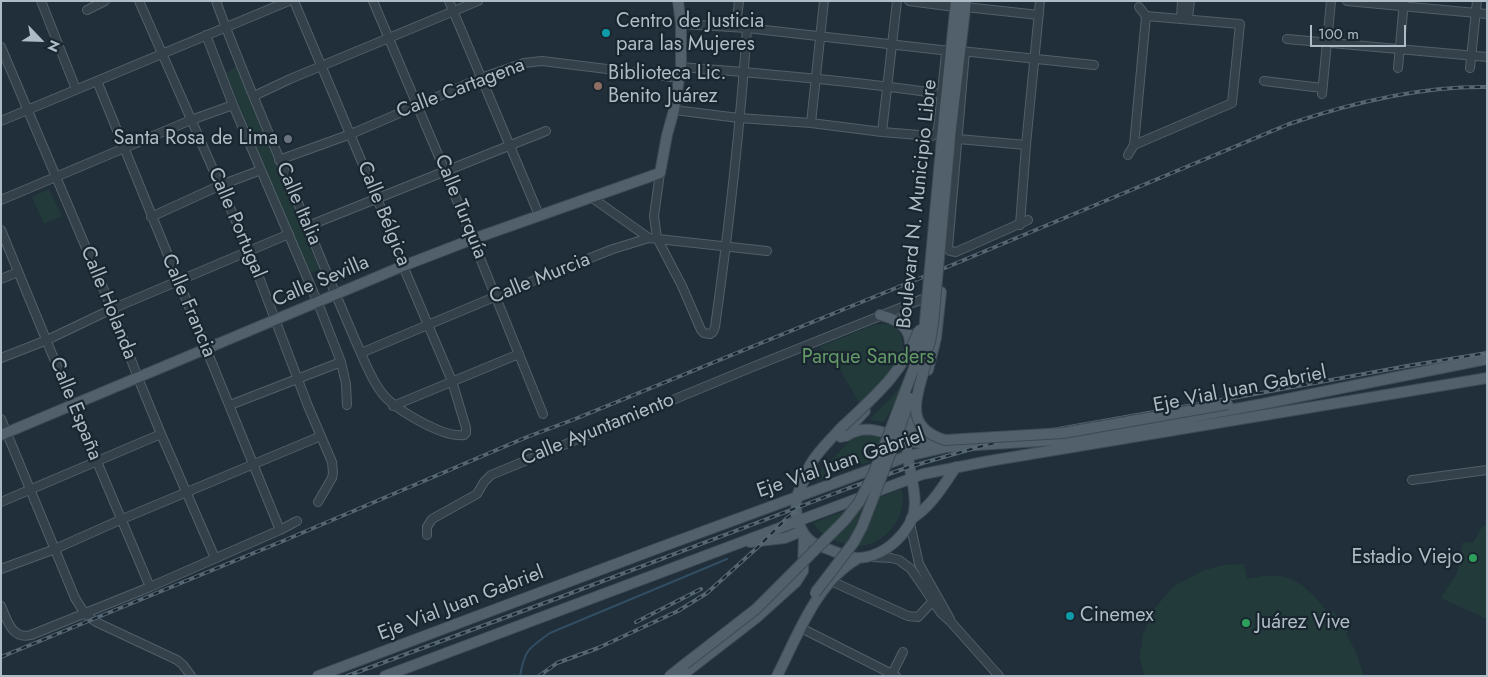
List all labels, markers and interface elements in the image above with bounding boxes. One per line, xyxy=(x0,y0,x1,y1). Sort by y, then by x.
place label: Centro de Justicia para las Mujeres xyxy=(616,10,764,57)
north arrow xyxy=(15,15,65,65)
scale bar xyxy=(1313,15,1409,47)
text: 100 m xyxy=(1318,23,1359,45)
marker: Centro de Justicia para las Mujeres xyxy=(600,27,612,39)
text: N xyxy=(42,37,65,55)
street label: Calle Cartagena xyxy=(394,54,528,124)
place label: Biblioteca Lic. Benito Juárez xyxy=(608,62,727,109)
street label: Boulevard N. Municipio Libre xyxy=(893,78,943,330)
marker: Biblioteca Lic. Benito Juárez xyxy=(592,80,604,92)
place label: Santa Rosa de Lima xyxy=(114,127,278,151)
marker: Santa Rosa de Lima xyxy=(282,133,294,145)
street label: Calle Turquía xyxy=(428,151,492,263)
street label: Calle Bélgica xyxy=(351,158,415,270)
street label: Calle Italia xyxy=(270,159,326,249)
street label: Calle Portugal xyxy=(202,164,270,282)
street label: Calle Holanda xyxy=(74,243,142,363)
street label: Calle Murcia xyxy=(486,248,594,310)
street label: Calle Francia xyxy=(156,251,220,361)
street label: Calle Sevilla xyxy=(269,251,373,313)
park label: Parque Sanders xyxy=(802,346,934,370)
street label: Calle España xyxy=(43,354,107,464)
street label: Eje Vial Juan Gabriel xyxy=(1151,361,1329,419)
street label: Calle Ayuntamiento xyxy=(518,388,678,472)
street label: Eje Vial Juan Gabriel xyxy=(754,424,928,504)
place label: Estadio Viejo xyxy=(1351,546,1463,570)
marker: Estadio Viejo xyxy=(1467,552,1479,564)
street label: Eje Vial Juan Gabriel xyxy=(375,561,547,647)
place label: Cinemex xyxy=(1080,604,1154,628)
marker: Cinemex xyxy=(1064,610,1076,622)
place label: Juárez Vive xyxy=(1256,611,1350,635)
marker: Juárez Vive xyxy=(1240,617,1252,629)

